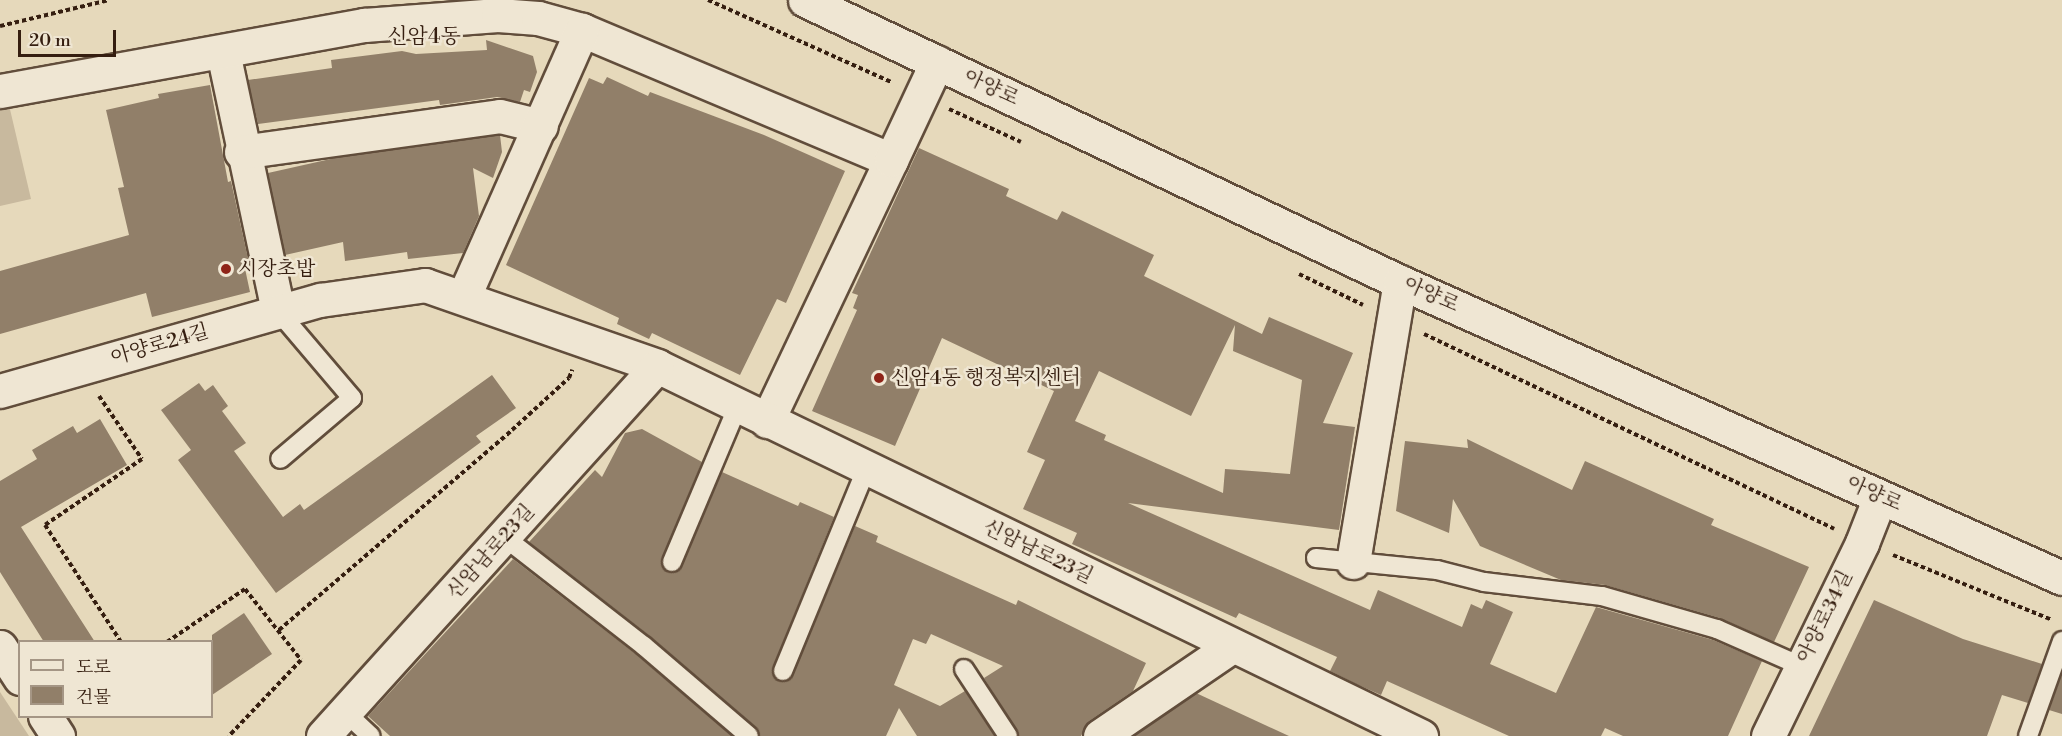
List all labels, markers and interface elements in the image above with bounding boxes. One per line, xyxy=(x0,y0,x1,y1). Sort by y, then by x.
scale bar xyxy=(21,18,118,56)
district label: 신암4동 xyxy=(387,24,461,50)
text: 20 m xyxy=(29,29,71,52)
street label: 아양로 xyxy=(960,65,1022,111)
place label: 시장초밥 xyxy=(238,257,315,281)
marker: 시장초밥 xyxy=(219,262,233,276)
street label: 아양로 xyxy=(1400,272,1462,318)
street label: 아양로24길 xyxy=(108,320,212,370)
place label: 신암4동 행정복지센터 xyxy=(891,366,1081,390)
marker: 신암4동 행정복지센터 xyxy=(872,371,886,385)
street label: 아양로 xyxy=(1843,471,1905,517)
street label: 신암남로23길 xyxy=(442,500,540,604)
street label: 신암남로23길 xyxy=(979,515,1097,589)
street label: 아양로34길 xyxy=(1792,567,1858,667)
legend xyxy=(18,640,213,718)
text: 도로 xyxy=(76,656,111,679)
text: 건물 xyxy=(76,686,111,709)

